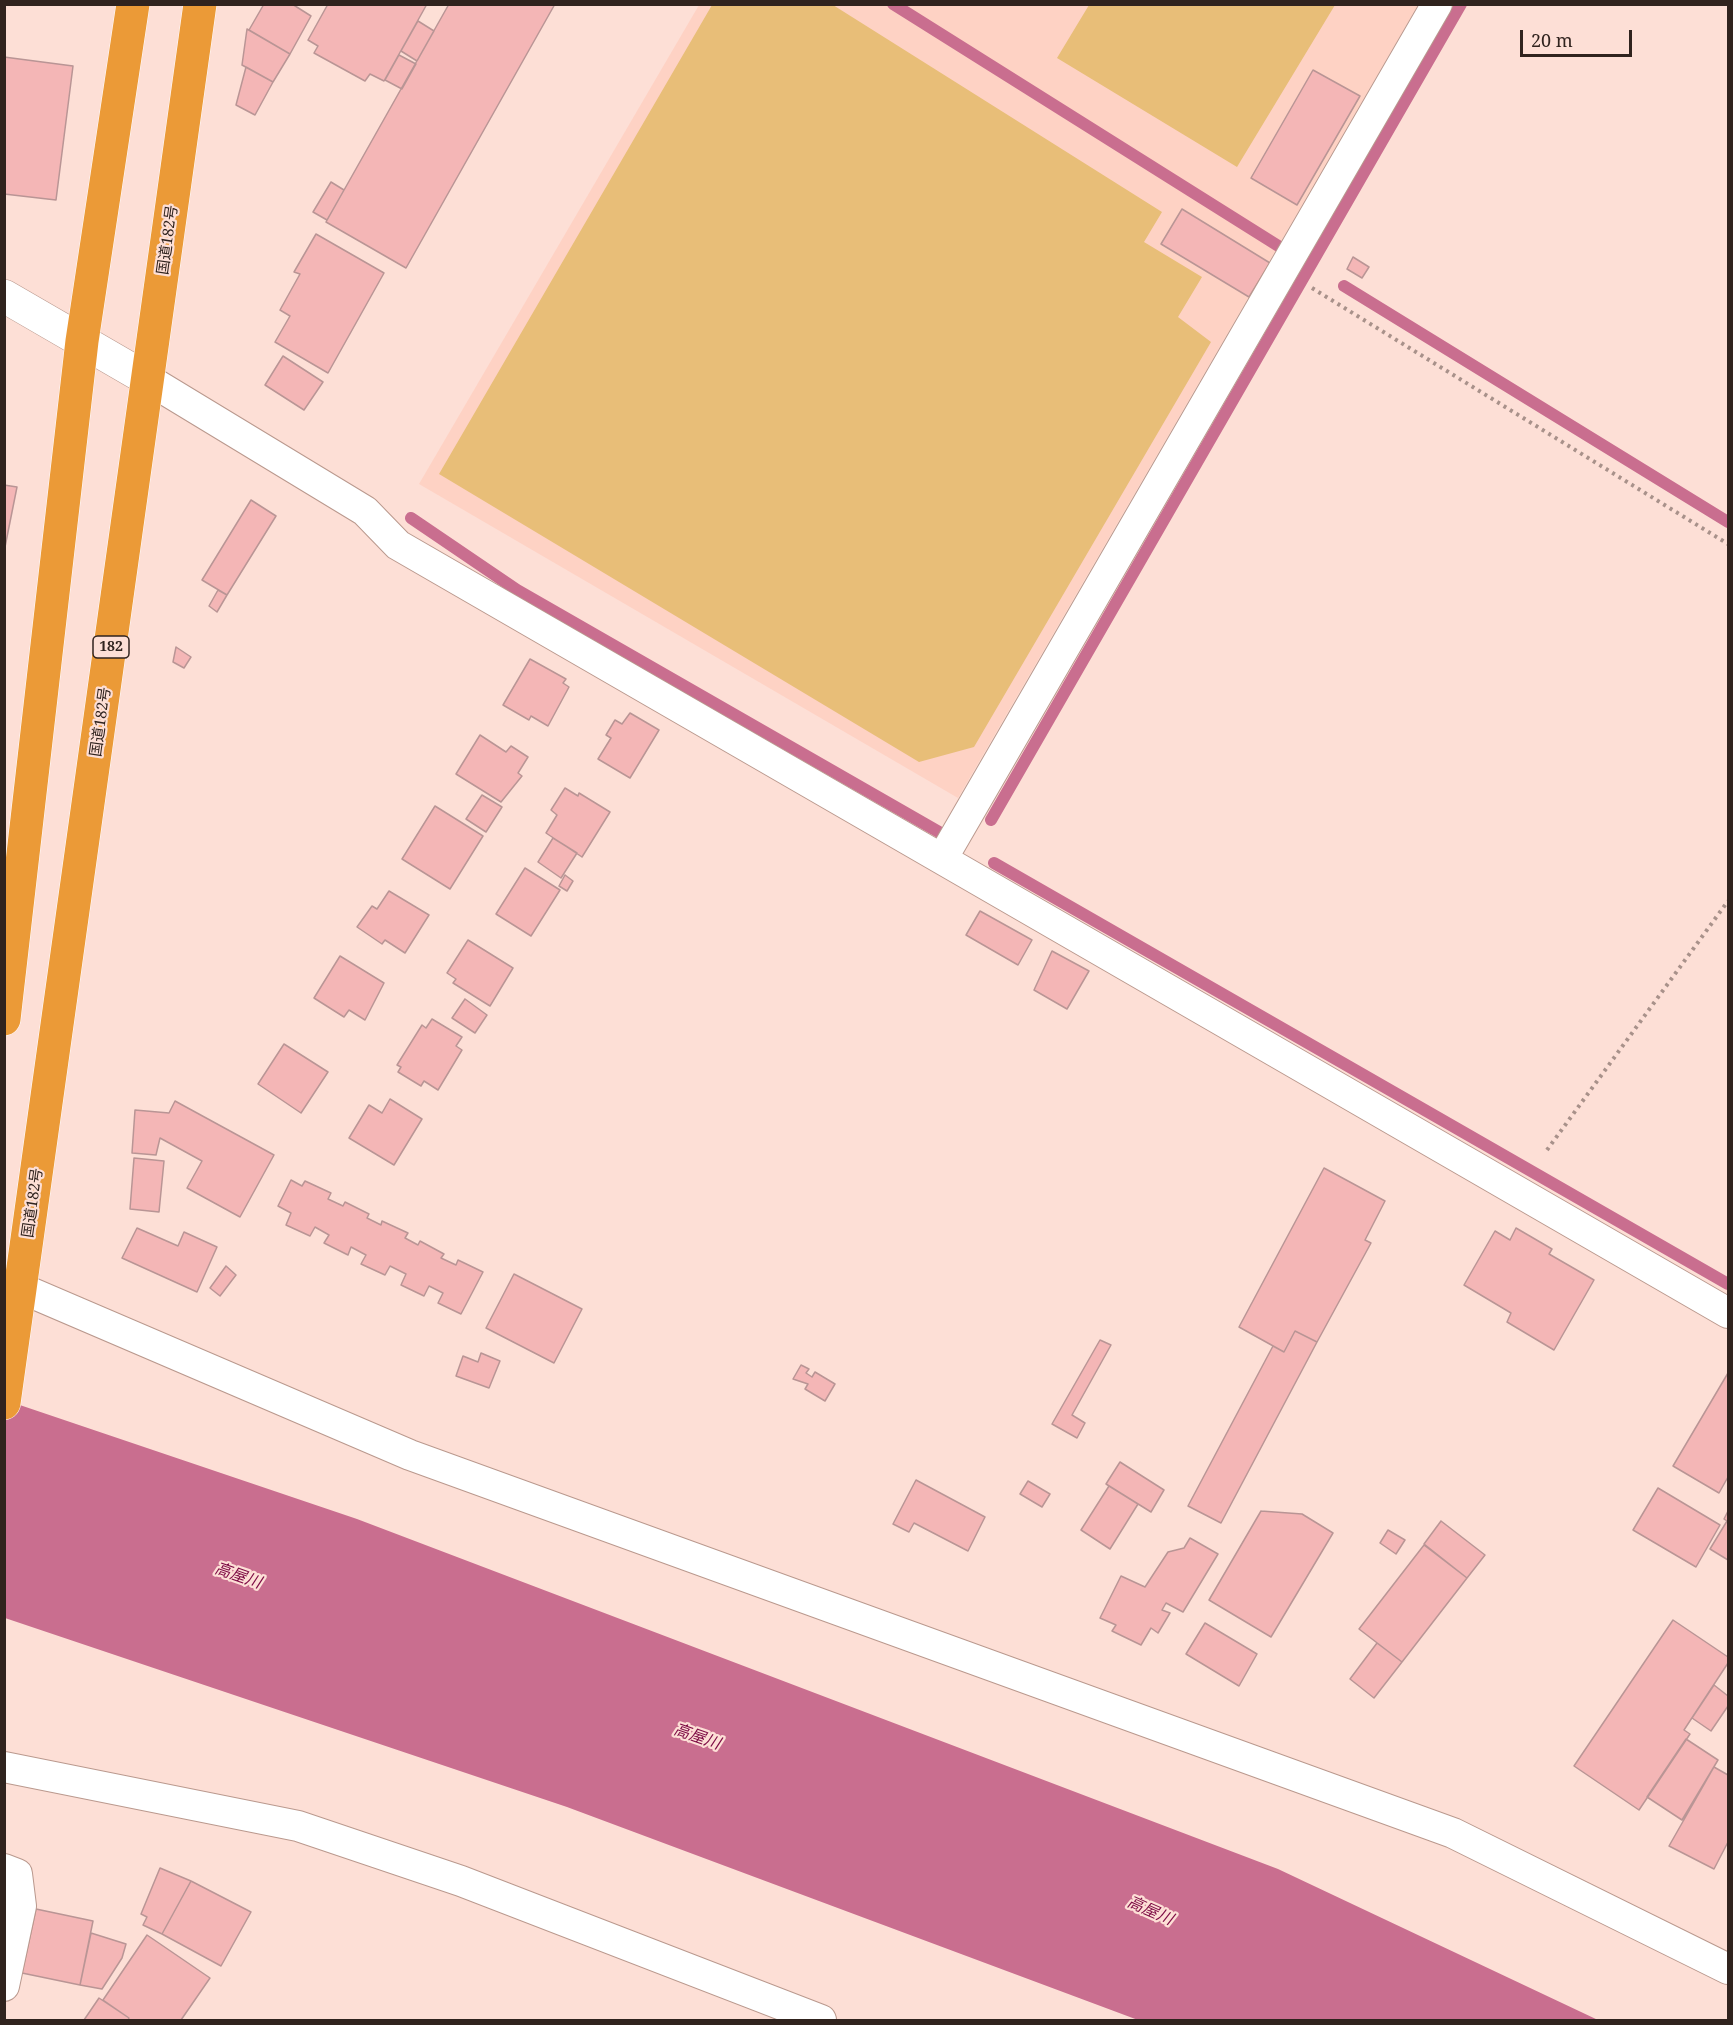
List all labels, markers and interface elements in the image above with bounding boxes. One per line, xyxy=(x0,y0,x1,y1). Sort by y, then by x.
scale bar xyxy=(1523,18,1636,56)
text: 20 m xyxy=(1531,28,1573,52)
street label: 国道182号 xyxy=(154,204,182,276)
road number: 182 xyxy=(93,636,129,658)
street label: 国道182号 xyxy=(87,686,115,758)
street label: 国道182号 xyxy=(19,1167,47,1239)
water label: 高屋川 xyxy=(212,1559,264,1593)
water label: 高屋川 xyxy=(671,1720,723,1754)
water label: 高屋川 xyxy=(1124,1892,1176,1930)

